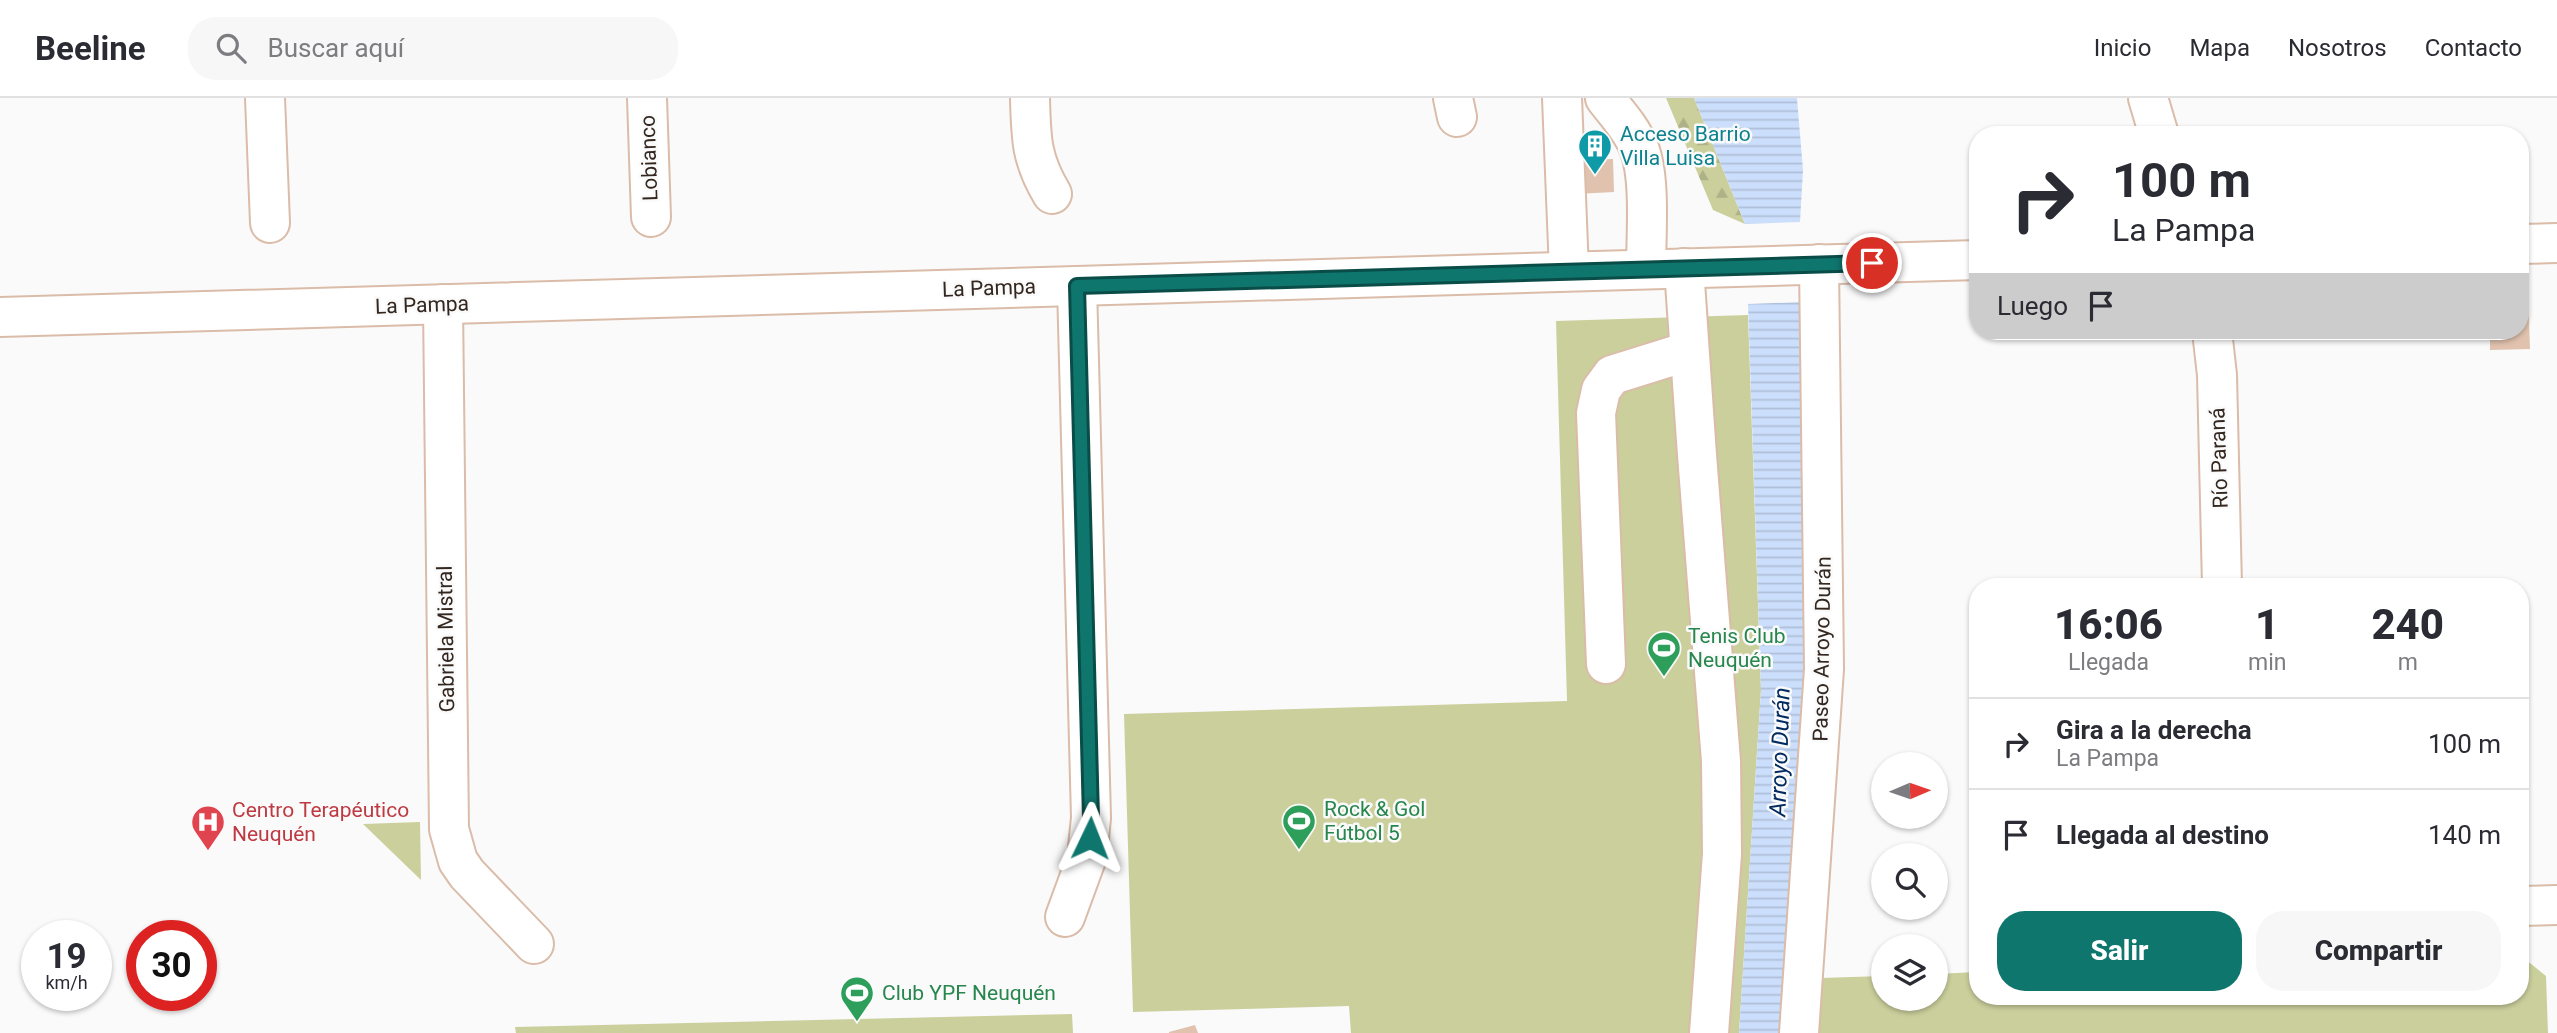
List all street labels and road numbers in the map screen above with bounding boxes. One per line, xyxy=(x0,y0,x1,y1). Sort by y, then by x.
street label: Lobianco xyxy=(636,115,662,201)
street label: La Pampa xyxy=(942,274,1036,302)
street label: La Pampa xyxy=(375,291,469,319)
street label: Río Paraná xyxy=(2205,407,2233,509)
street label: Paseo Arroyo Durán xyxy=(1808,556,1836,742)
street label: Gabriela Mistral xyxy=(433,565,459,713)

